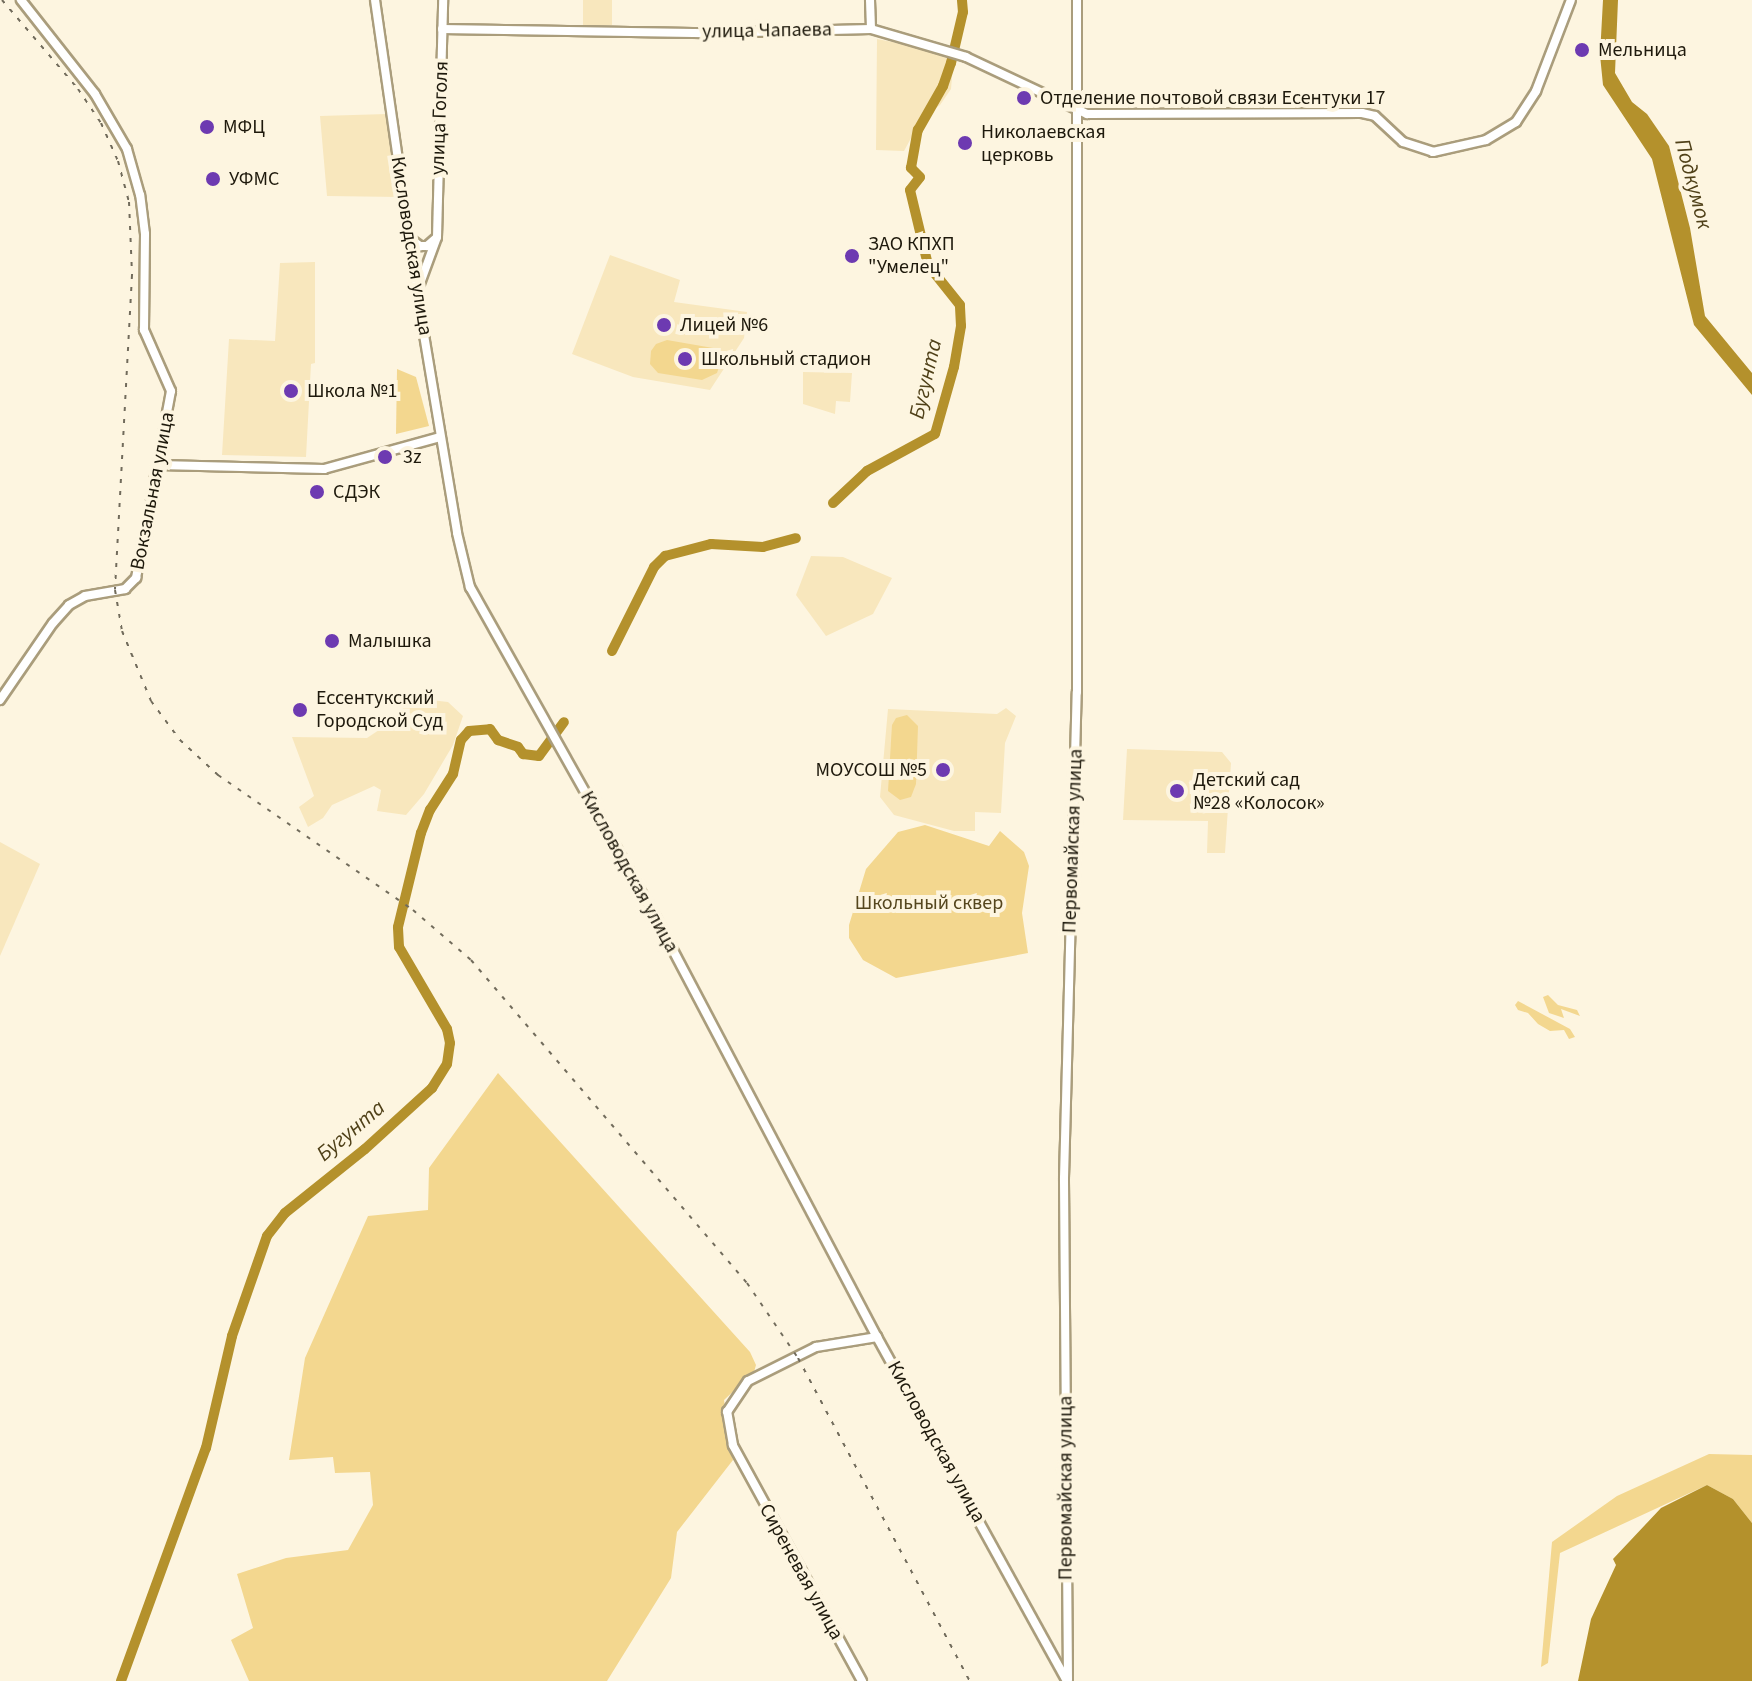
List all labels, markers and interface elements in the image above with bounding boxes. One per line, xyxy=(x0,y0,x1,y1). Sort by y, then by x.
street label: улица Чапаева xyxy=(702,18,832,44)
place label: Мельница xyxy=(1598,38,1687,62)
marker: Мельница xyxy=(1573,41,1591,59)
street label: улица Гоголя xyxy=(426,60,454,176)
place label: Отделение почтовой связи Есентуки 17 xyxy=(1040,86,1385,110)
marker: Отделение почтовой связи Есентуки 17 xyxy=(1015,89,1033,107)
place label: МФЦ xyxy=(223,115,265,139)
marker: МФЦ xyxy=(198,118,216,136)
place label: Николаевская церковь xyxy=(981,120,1106,167)
marker: Николаевская церковь xyxy=(956,134,974,152)
water label: Подкумок xyxy=(1668,136,1718,232)
street label: Кисловодская улица xyxy=(385,155,437,337)
place label: УФМС xyxy=(229,167,279,191)
marker: УФМС xyxy=(204,170,222,188)
place label: ЗАО КПХП "Умелец" xyxy=(868,232,955,279)
marker: ЗАО КПХП "Умелец" xyxy=(843,247,861,265)
place label: Лицей №6 xyxy=(680,313,768,337)
marker: Лицей №6 xyxy=(655,316,673,334)
water label: Бугунта xyxy=(904,336,948,422)
place label: Школьный стадион xyxy=(701,347,871,371)
marker: Школьный стадион xyxy=(676,350,694,368)
place label: Школа №1 xyxy=(307,379,397,403)
marker: Школа №1 xyxy=(282,382,300,400)
street label: Вокзальная улица xyxy=(126,410,180,572)
place label: 3z xyxy=(403,445,421,469)
marker: 3z xyxy=(374,446,396,468)
place label: СДЭК xyxy=(333,480,380,504)
marker: СДЭК xyxy=(308,483,326,501)
place label: Малышка xyxy=(348,629,431,653)
marker: Малышка xyxy=(323,632,341,650)
place label: Ессентукский Городской Суд xyxy=(316,686,443,733)
marker: Ессентукский Городской Суд xyxy=(291,701,309,719)
street label: Первомайская улица xyxy=(1058,748,1088,934)
place label: МОУСОШ №5 xyxy=(816,758,927,782)
marker: МОУСОШ №5 xyxy=(934,761,952,779)
place label: Детский сад №28 «Колосок» xyxy=(1193,768,1325,815)
marker: Детский сад №28 «Колосок» xyxy=(1168,782,1186,800)
street label: Кисловодская улица xyxy=(575,787,683,957)
park label: Школьный сквер xyxy=(855,891,1003,915)
water label: Бугунта xyxy=(311,1095,391,1167)
street label: Кисловодская улица xyxy=(882,1357,990,1527)
street label: Первомайская улица xyxy=(1054,1396,1078,1580)
street label: Сиреневая улица xyxy=(754,1500,848,1644)

